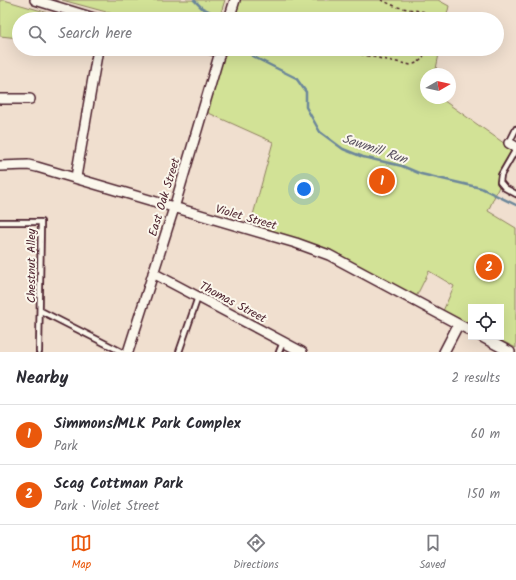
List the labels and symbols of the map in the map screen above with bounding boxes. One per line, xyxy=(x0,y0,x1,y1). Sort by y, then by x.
north arrow xyxy=(420,68,456,104)
water label: Sawmill Run xyxy=(339,128,411,171)
street label: East Oak Street xyxy=(144,155,186,239)
pin: 1 xyxy=(369,166,395,196)
your location xyxy=(294,179,314,199)
street label: Violet Street xyxy=(213,200,279,235)
street label: Chestnut Alley xyxy=(22,228,41,303)
pin: 2 xyxy=(476,252,502,282)
street label: Thomas Street xyxy=(196,277,270,328)

